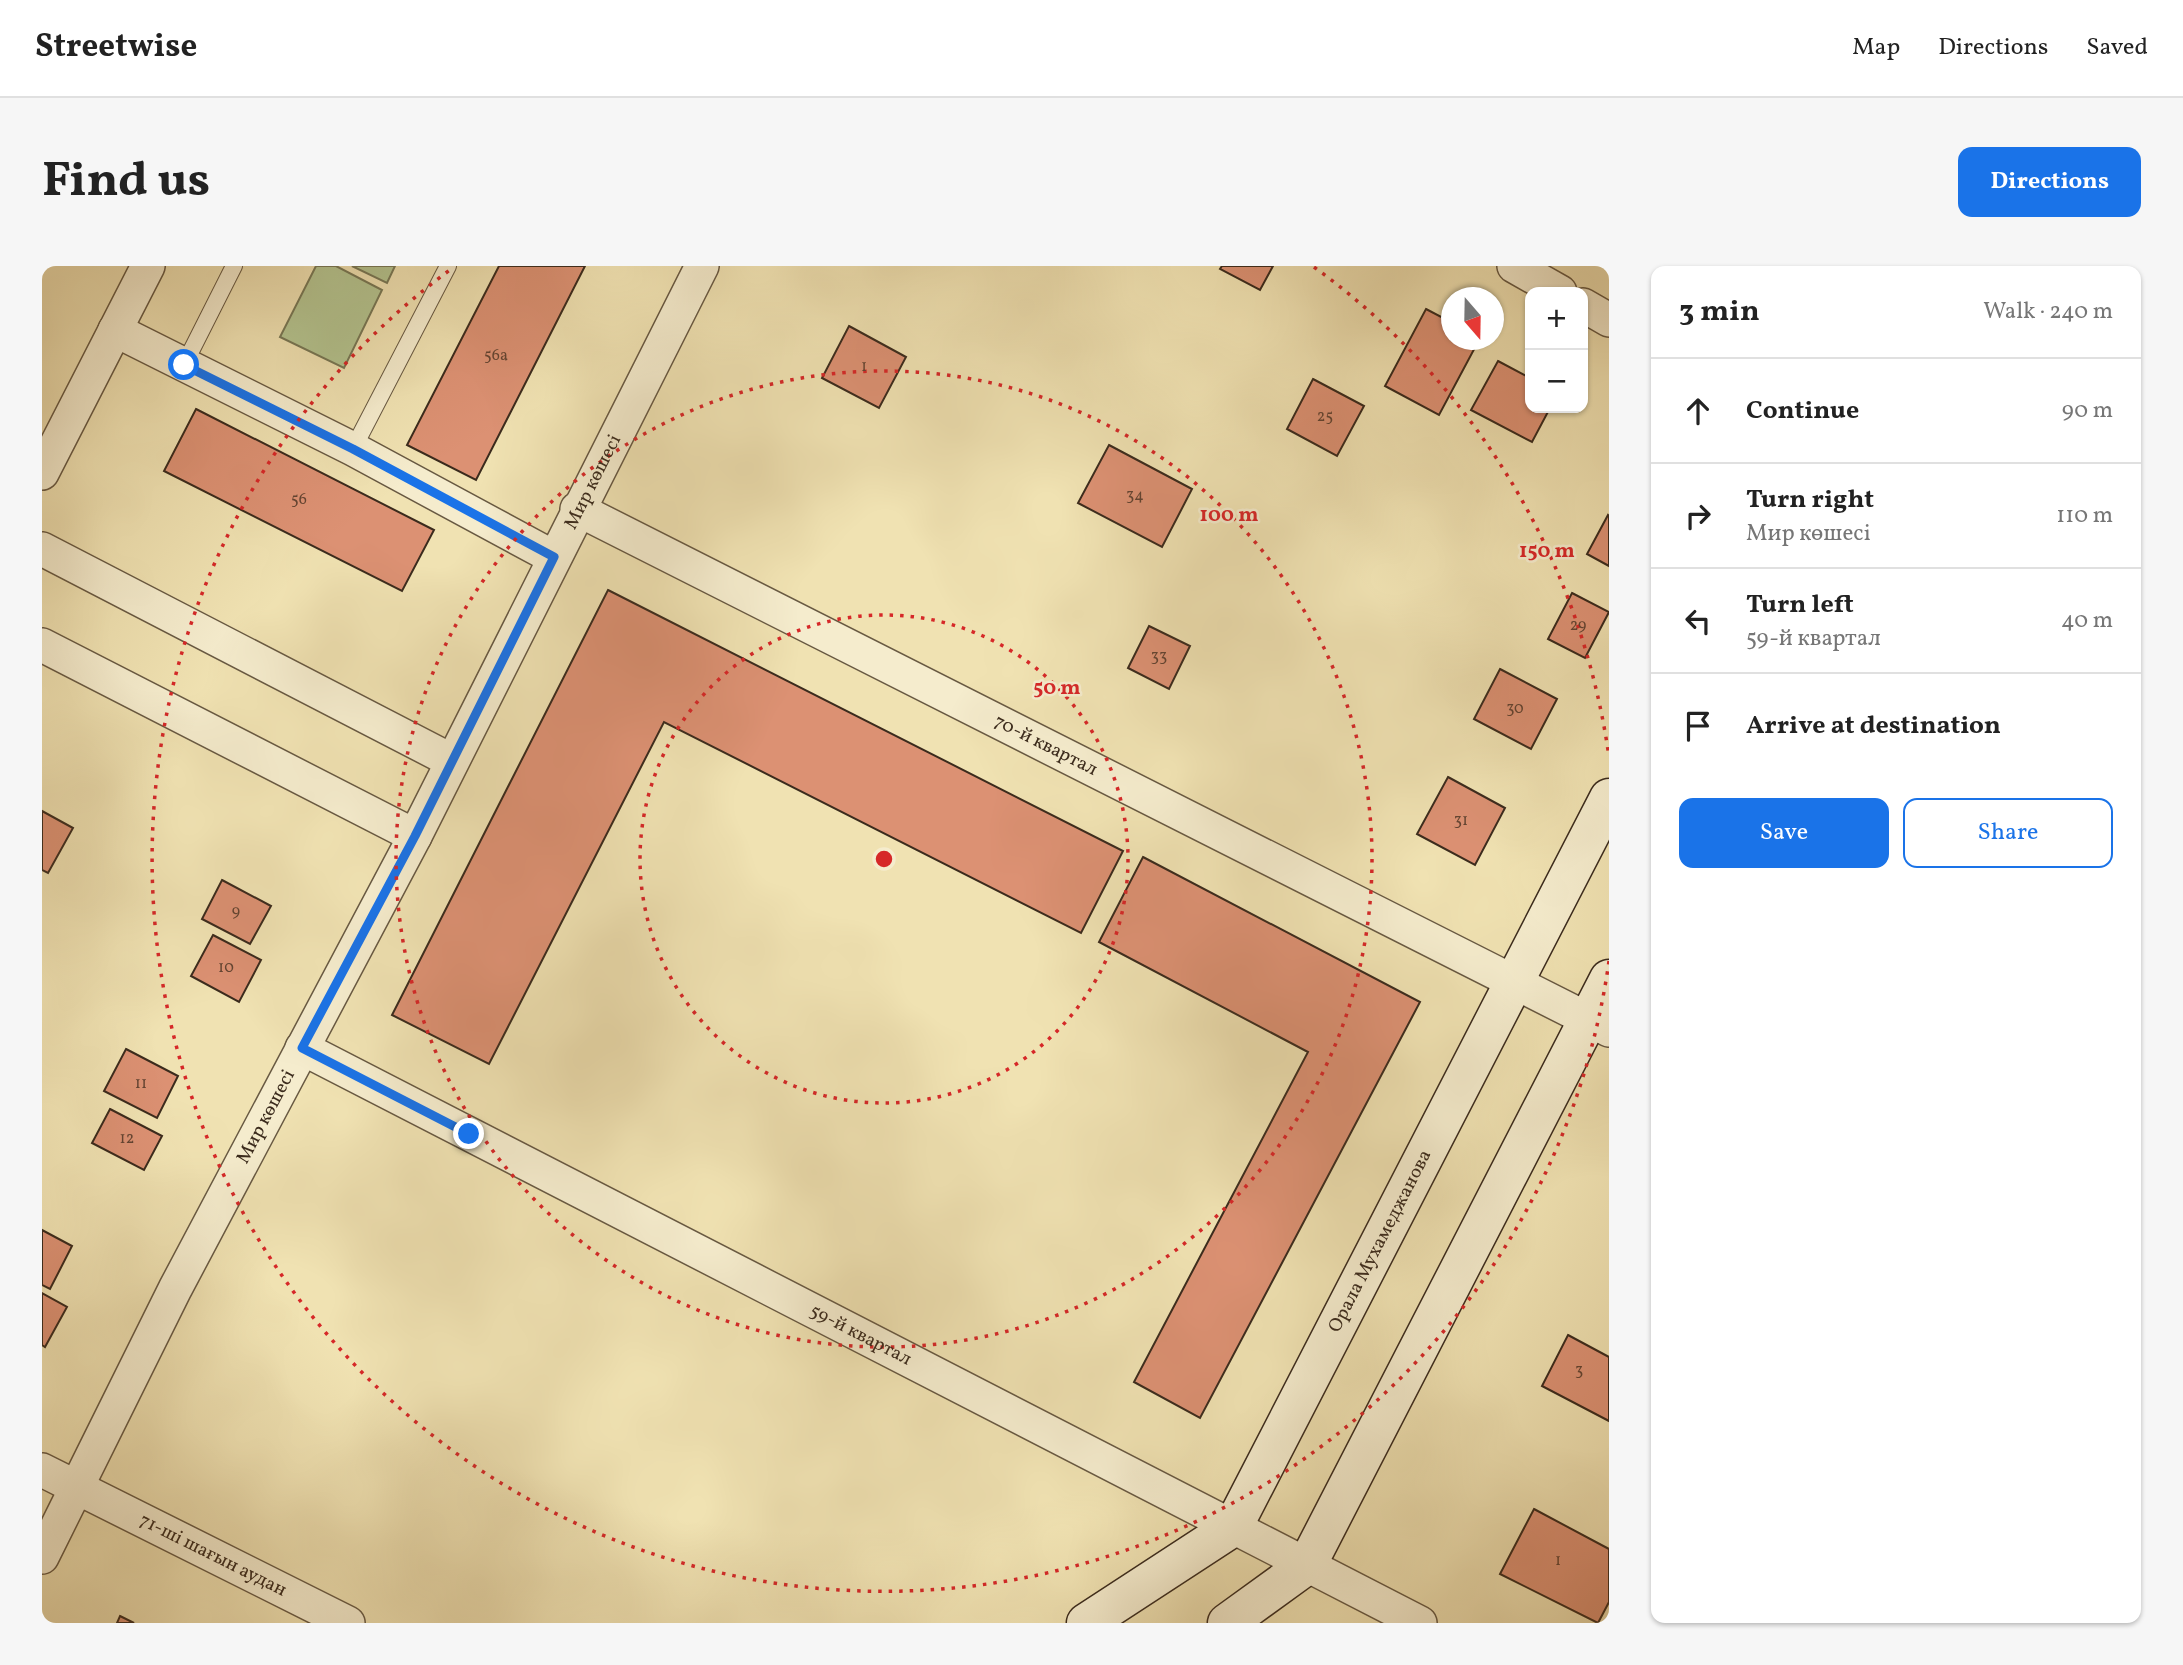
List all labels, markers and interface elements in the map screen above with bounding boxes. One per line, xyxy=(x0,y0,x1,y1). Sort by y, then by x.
text: Streetwise xyxy=(35,25,197,71)
text: Map xyxy=(1852,31,1900,65)
text: Directions xyxy=(1938,31,2048,65)
text: Saved xyxy=(2086,31,2148,65)
button: Directions xyxy=(1958,147,2141,217)
text: Find us xyxy=(42,148,210,217)
north arrow xyxy=(1441,287,1504,350)
map controls xyxy=(1525,287,1588,413)
button: + xyxy=(1525,287,1588,350)
text: 3 min xyxy=(1679,291,1760,333)
text: Walk · 240 m xyxy=(1983,296,2113,328)
house number: 56а xyxy=(484,345,508,367)
route start xyxy=(168,349,199,380)
button: − xyxy=(1525,350,1588,413)
house number: 1 xyxy=(861,356,867,378)
icon: ahead xyxy=(1679,392,1717,430)
text: Continue xyxy=(1746,393,1859,429)
text: 90 m xyxy=(2062,395,2113,427)
house number: 25 xyxy=(1317,406,1333,428)
street label: Мир көшесі xyxy=(558,430,628,534)
text: Turn right xyxy=(1746,482,1874,518)
house number: 34 xyxy=(1126,485,1144,507)
house number: 56 xyxy=(291,489,307,511)
icon: right xyxy=(1679,497,1717,535)
text: 110 m xyxy=(2056,500,2113,532)
text: 100 m xyxy=(1199,501,1259,530)
text: Мир көшесі xyxy=(1746,518,1871,550)
text: 150 m xyxy=(1519,537,1575,566)
text: Turn left xyxy=(1746,587,1854,623)
icon: left xyxy=(1679,602,1717,640)
text: 40 m xyxy=(2061,605,2113,637)
house number: 29 xyxy=(1570,615,1586,637)
text: 59-й квартал xyxy=(1746,623,1881,655)
house number: 33 xyxy=(1151,646,1167,668)
text: 50 m xyxy=(1033,674,1081,703)
house number: 30 xyxy=(1506,698,1524,720)
icon: arrive xyxy=(1679,707,1717,745)
text: Arrive at destination xyxy=(1746,708,2001,744)
street label: 70-й квартал xyxy=(990,709,1102,783)
button: Save xyxy=(1679,798,1889,868)
button: Share xyxy=(1903,798,2113,868)
house number: 31 xyxy=(1454,810,1468,832)
centre of rings xyxy=(872,847,896,871)
house number: 9 xyxy=(232,901,240,923)
house number: 10 xyxy=(218,957,234,979)
street label: Мир көшесі xyxy=(231,1065,302,1168)
house number: 11 xyxy=(135,1073,147,1095)
route end xyxy=(453,1118,484,1149)
house number: 12 xyxy=(120,1128,134,1150)
street label: Орала Мухамеджанова xyxy=(1322,1145,1438,1337)
street label: 59-й квартал xyxy=(805,1298,916,1372)
house number: 3 xyxy=(1575,1360,1583,1382)
street label: 71-ші шағын аудан xyxy=(135,1508,291,1603)
house number: 1 xyxy=(1555,1550,1561,1572)

